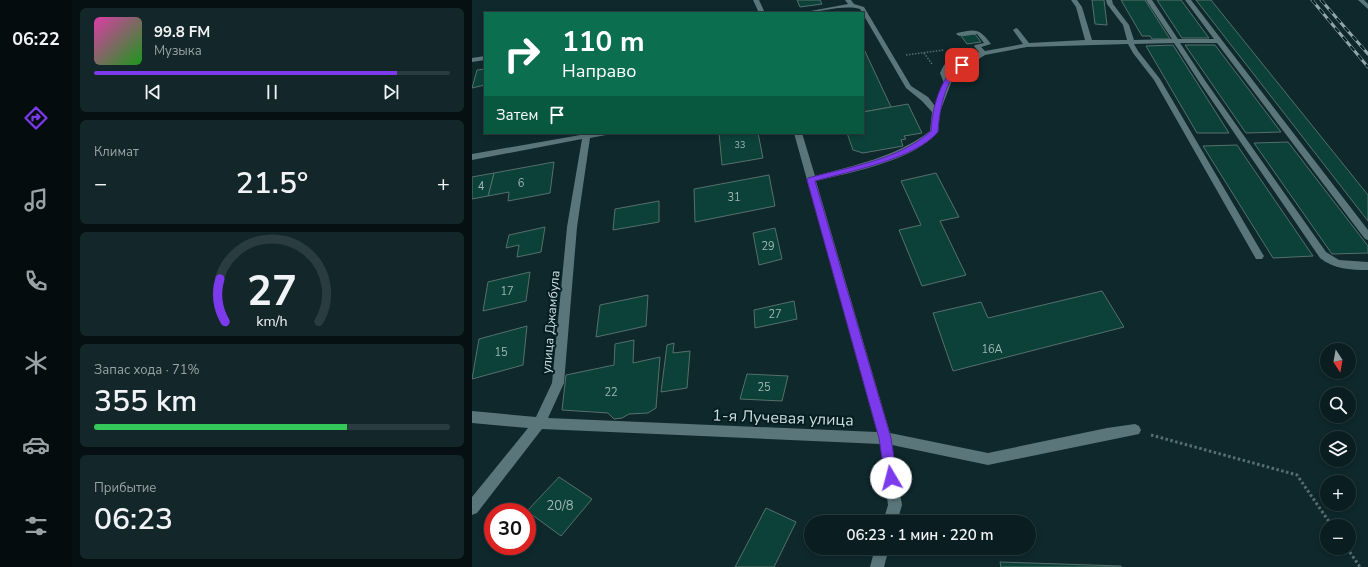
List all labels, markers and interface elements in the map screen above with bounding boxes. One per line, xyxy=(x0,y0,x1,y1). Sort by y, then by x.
text: 99.8 FM xyxy=(154,22,210,42)
text: 110 m xyxy=(562,23,645,61)
text: 06:22 xyxy=(12,27,60,51)
icon: right xyxy=(496,28,548,80)
text: Музыка xyxy=(154,42,202,60)
pin xyxy=(945,48,979,82)
icon: arrive xyxy=(951,54,973,76)
text: Направо xyxy=(562,59,636,83)
icon: previous xyxy=(142,81,164,103)
icon: pause xyxy=(261,81,283,103)
icon: next xyxy=(380,81,402,103)
icon: directions xyxy=(22,104,50,132)
icon: arrive xyxy=(546,104,568,126)
text: Затем xyxy=(496,105,538,125)
house number: 33 xyxy=(735,139,745,151)
text: Климат xyxy=(94,143,139,161)
text: 21.5° xyxy=(236,163,308,204)
text: − xyxy=(94,169,107,199)
text: + xyxy=(437,169,450,199)
house number: 6 xyxy=(518,176,525,191)
house number: 4 xyxy=(478,179,485,194)
icon: music xyxy=(22,186,50,214)
house number: 31 xyxy=(727,190,741,205)
house number: 29 xyxy=(761,239,775,254)
text: 27 xyxy=(247,262,297,319)
icon: phone xyxy=(22,267,50,295)
street label: улица Джамбула xyxy=(538,270,564,375)
house number: 17 xyxy=(500,284,514,299)
house number: 27 xyxy=(768,307,782,322)
text: km/h xyxy=(256,311,288,330)
house number: 16А xyxy=(981,342,1003,357)
north arrow xyxy=(1320,343,1356,379)
map controls xyxy=(1320,343,1356,555)
house number: 15 xyxy=(494,345,508,360)
icon: climate xyxy=(22,349,50,377)
text: Запас хода · 71% xyxy=(94,361,200,379)
house number: 25 xyxy=(757,380,771,395)
text: 355 km xyxy=(94,381,197,422)
house number: 22 xyxy=(604,385,618,400)
button: search xyxy=(1320,387,1356,423)
street label: 1-я Лучевая улица xyxy=(712,405,854,431)
icon: car xyxy=(22,431,50,459)
button: layers xyxy=(1320,431,1356,467)
position arrow xyxy=(870,457,912,499)
button: + xyxy=(1320,475,1356,511)
text: Прибытие xyxy=(94,479,156,497)
house number: 20/8 xyxy=(546,497,574,515)
text: 06:23 xyxy=(94,499,173,540)
speed limit sign: 30 xyxy=(484,503,536,555)
icon: filters xyxy=(22,512,50,540)
button: − xyxy=(1320,519,1356,555)
text: 06:23 · 1 мин · 220 m xyxy=(846,525,994,545)

